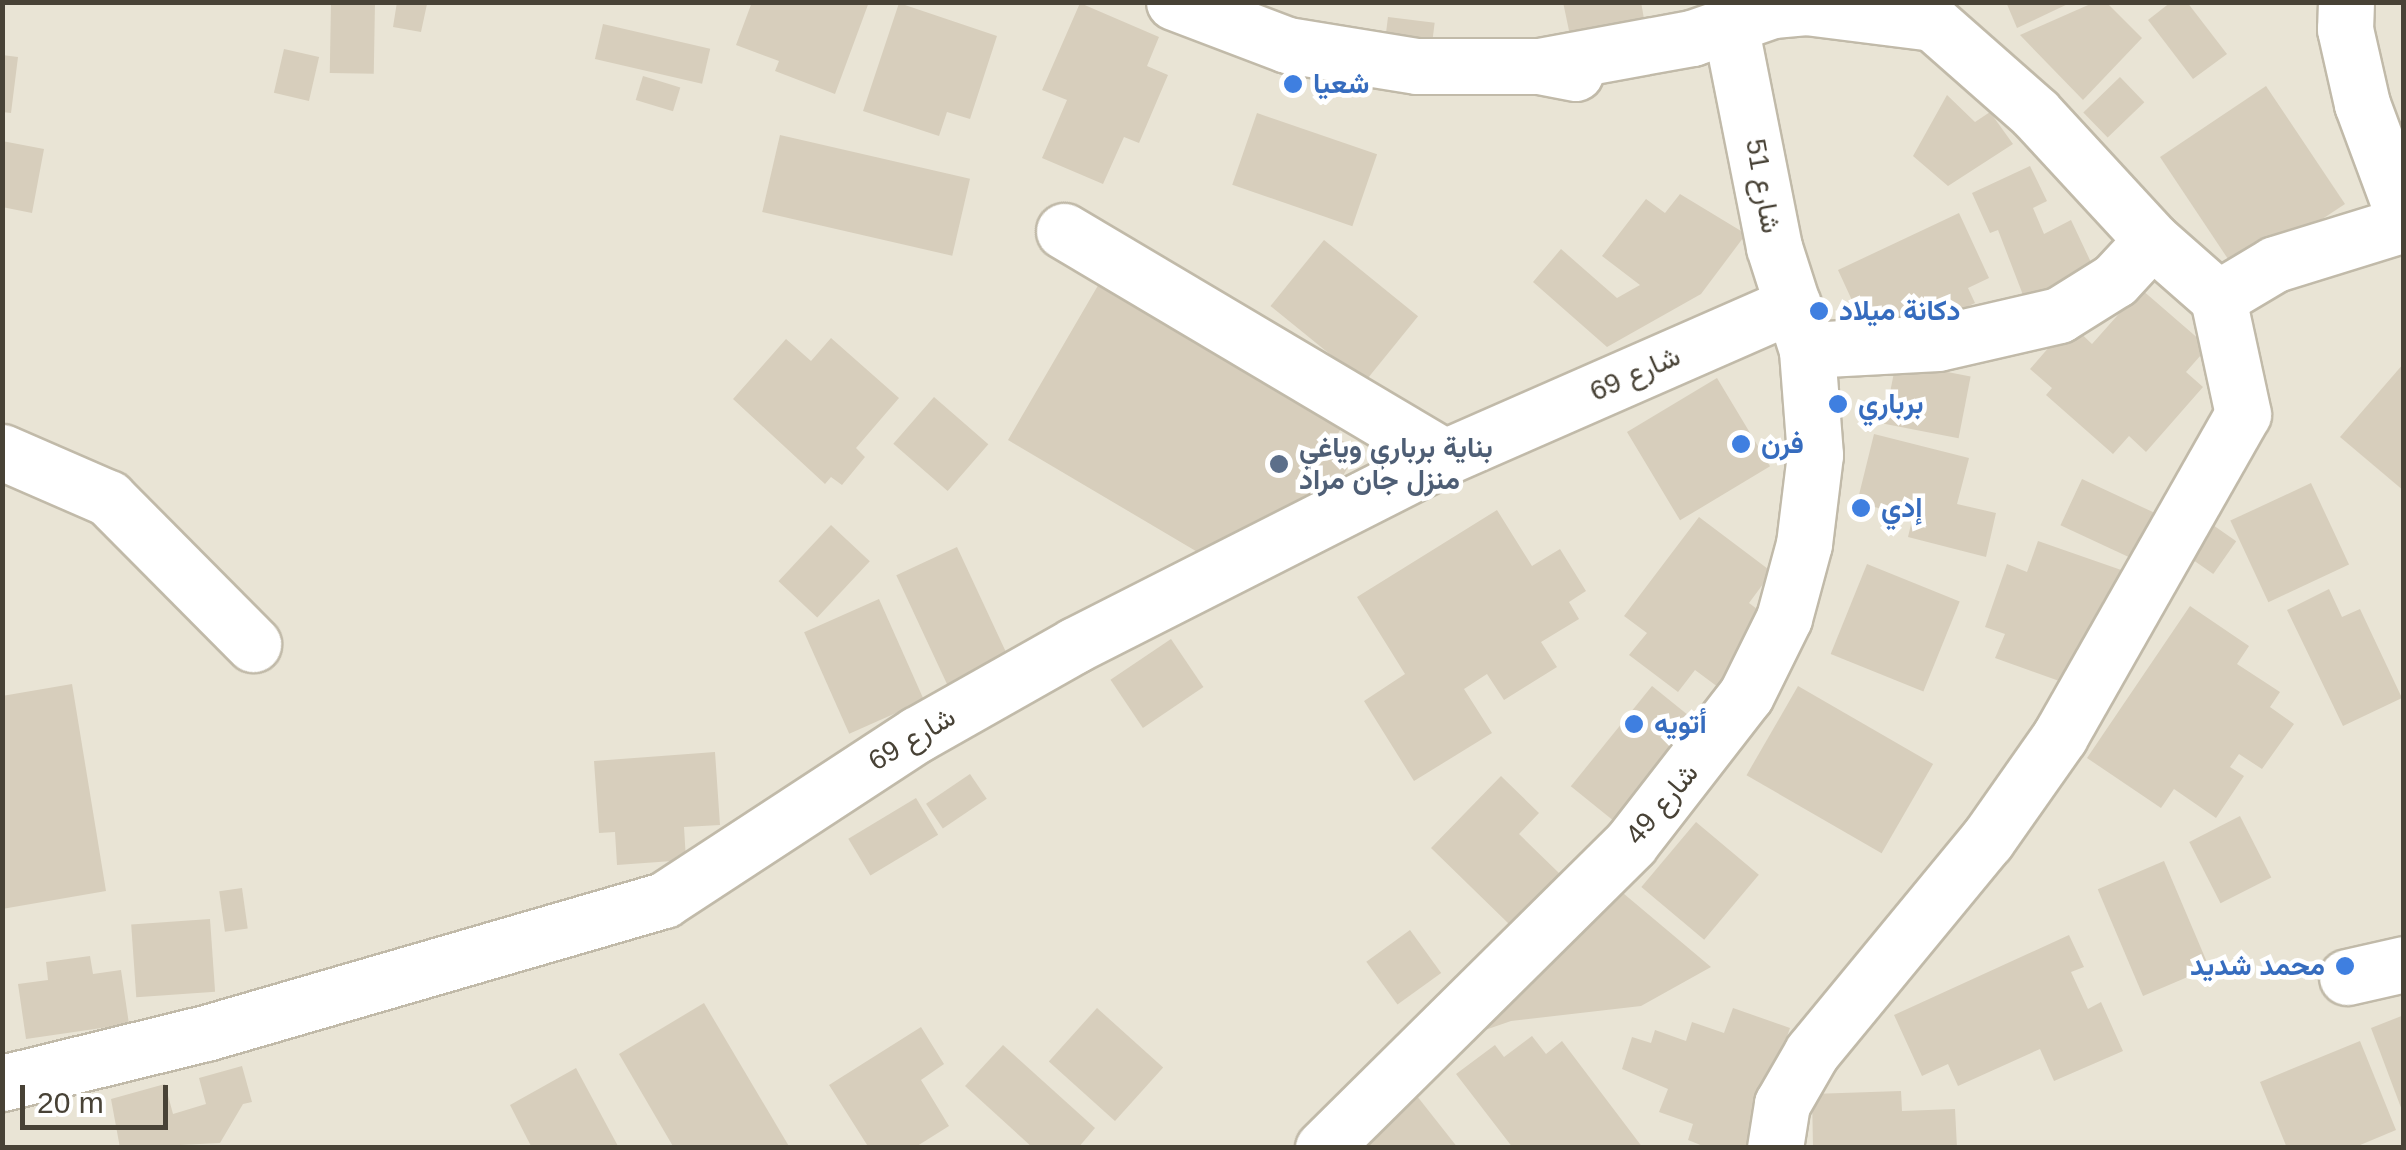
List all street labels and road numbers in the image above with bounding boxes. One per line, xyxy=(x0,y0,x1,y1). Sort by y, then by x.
street label: شارع 51 xyxy=(1738,136,1788,236)
street label: شارع 69 xyxy=(1585,339,1685,409)
street label: شارع 69 xyxy=(863,700,961,778)
street label: شارع 49 xyxy=(1619,757,1705,851)

